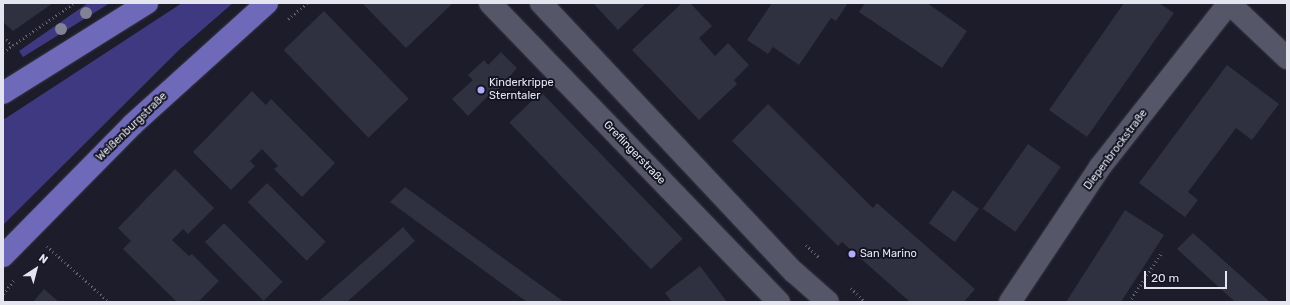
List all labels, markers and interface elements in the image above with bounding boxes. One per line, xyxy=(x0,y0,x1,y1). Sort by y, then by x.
place label: Kinderkrippe Sterntaler xyxy=(489,77,554,103)
marker: Kinderkrippe Sterntaler xyxy=(476,85,486,95)
street label: Weißenburgstraße xyxy=(94,90,170,164)
street label: Diepenbrockstraße xyxy=(1082,107,1150,193)
street label: Greflingerstraße xyxy=(600,118,668,188)
place label: San Marino xyxy=(860,247,917,261)
north arrow xyxy=(16,249,56,289)
marker: San Marino xyxy=(847,249,857,259)
text: N xyxy=(36,251,50,266)
scale bar xyxy=(1146,263,1229,289)
text: 20 m xyxy=(1151,271,1179,285)

